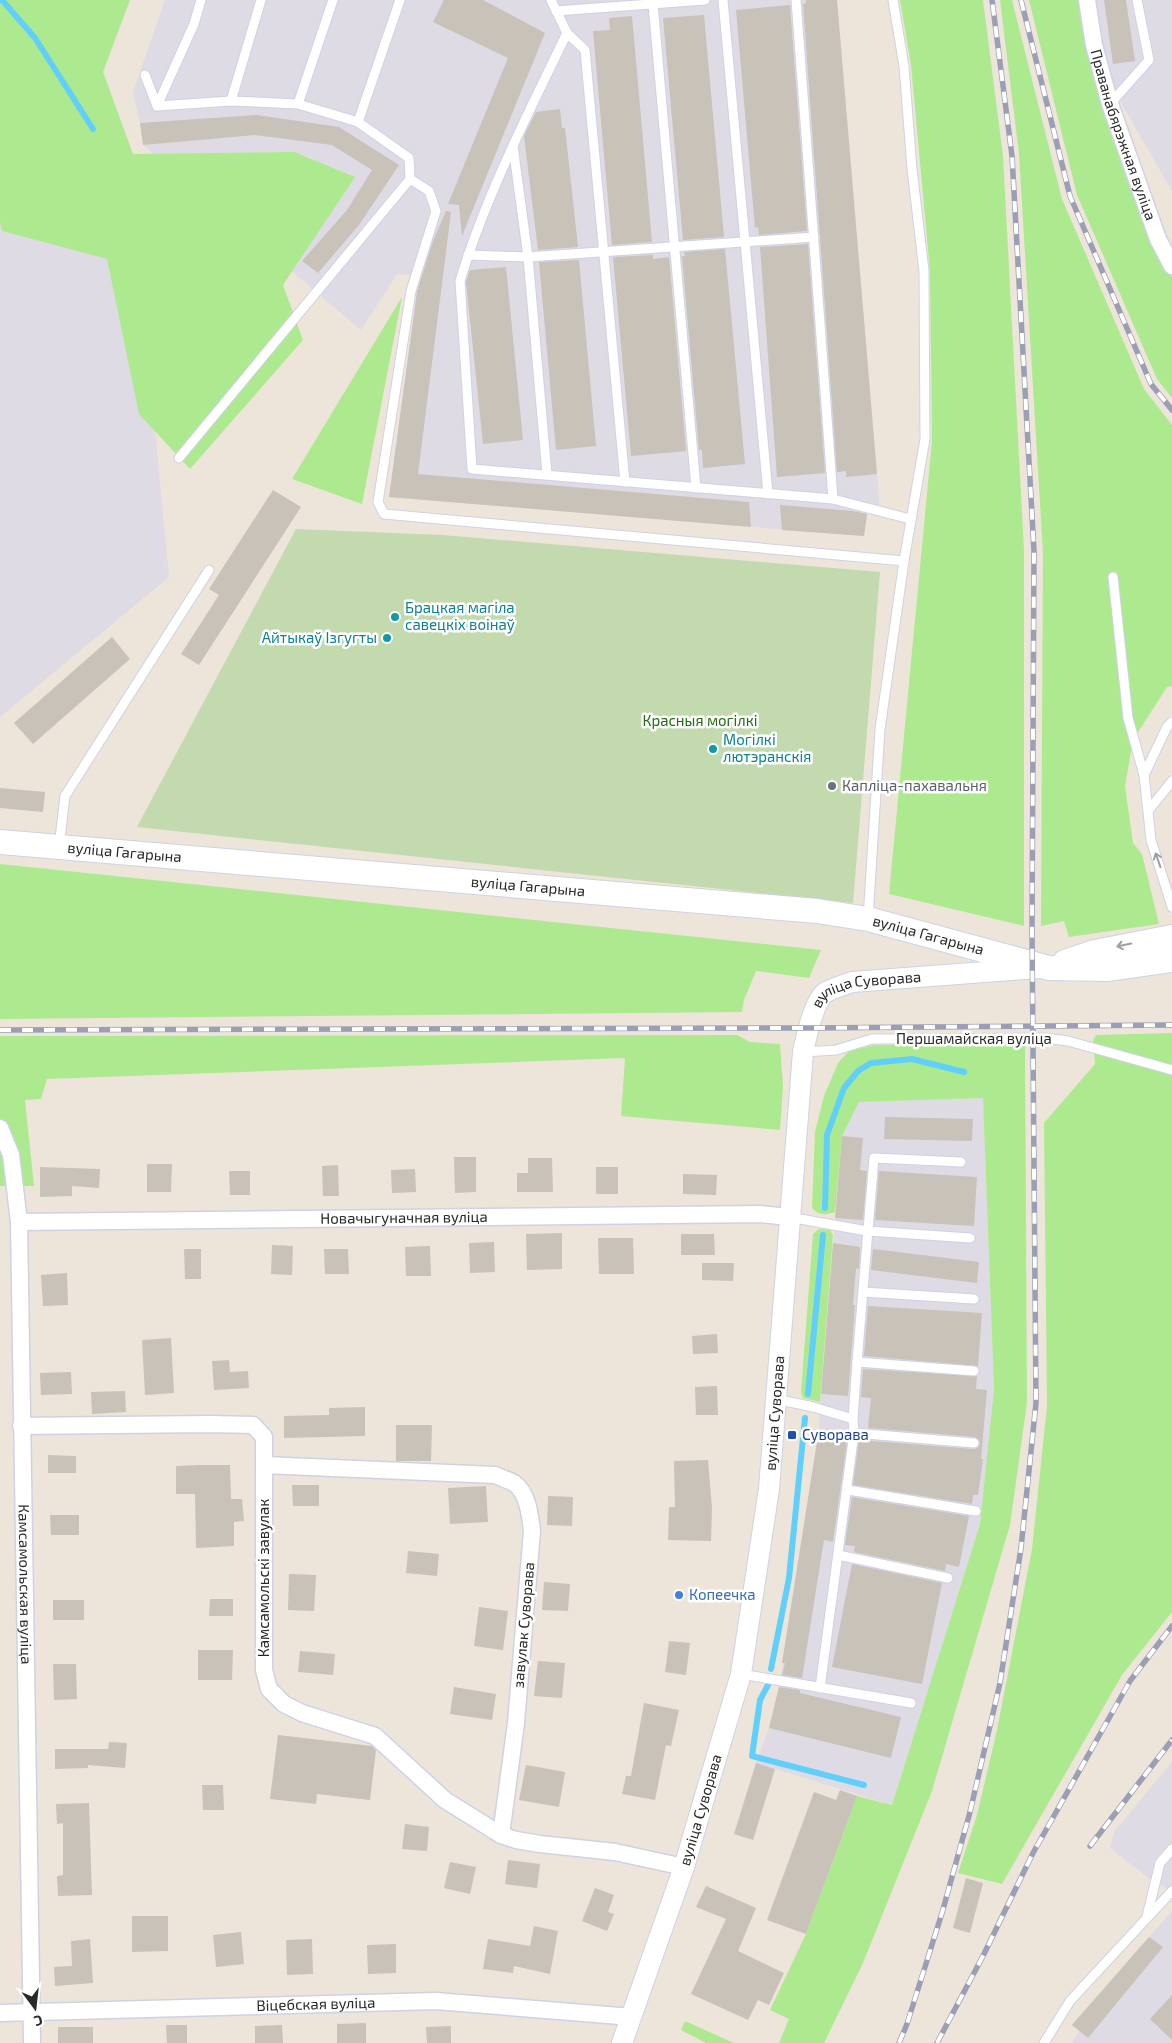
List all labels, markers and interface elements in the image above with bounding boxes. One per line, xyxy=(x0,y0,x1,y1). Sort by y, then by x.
street label: Праванабярэжная вуліца xyxy=(1088,47,1161,223)
place label: Брацкая магіла савецкіх воінаў xyxy=(405,598,515,634)
marker: Брацкая магіла савецкіх воінаў xyxy=(389,611,401,623)
place label: Айтыкаў Ізгугты xyxy=(262,628,377,647)
marker: Айтыкаў Ізгугты xyxy=(381,632,393,644)
park label: Красныя могілкі xyxy=(642,711,758,729)
place label: Могілкі лютэранскія xyxy=(723,730,811,765)
marker: Могілкі лютэранскія xyxy=(707,743,719,755)
place label: Капліца-пахавальня xyxy=(842,776,987,794)
marker: Капліца-пахавальня xyxy=(826,780,838,792)
street label: вуліца Гагарына xyxy=(67,838,183,865)
one-way arrow xyxy=(1153,853,1162,868)
street label: вуліца Гагарына xyxy=(470,872,586,899)
street label: вуліца Гагарына xyxy=(871,911,986,958)
one-way arrow xyxy=(1116,941,1132,950)
street label: вуліца Суворава xyxy=(807,967,922,1010)
street label: Першамайская вуліца xyxy=(896,1029,1052,1048)
street label: Новачыгуначная вуліца xyxy=(320,1207,488,1227)
street label: вуліца Суворава xyxy=(760,1355,787,1471)
place label: Суворава xyxy=(802,1425,869,1444)
marker: Суворава xyxy=(786,1429,798,1441)
street label: Камсамольскі завулак xyxy=(254,1499,273,1657)
street label: Камсамольская вуліца xyxy=(15,1504,36,1665)
street label: завулак Суворава xyxy=(509,1561,538,1689)
place label: Копеечка xyxy=(689,1585,756,1603)
marker: Копеечка xyxy=(673,1589,685,1601)
street label: вуліца Суворава xyxy=(675,1752,725,1868)
north arrow xyxy=(10,1983,60,2033)
street label: Віцебская вуліца xyxy=(256,1993,376,2014)
text: С xyxy=(32,2012,45,2030)

